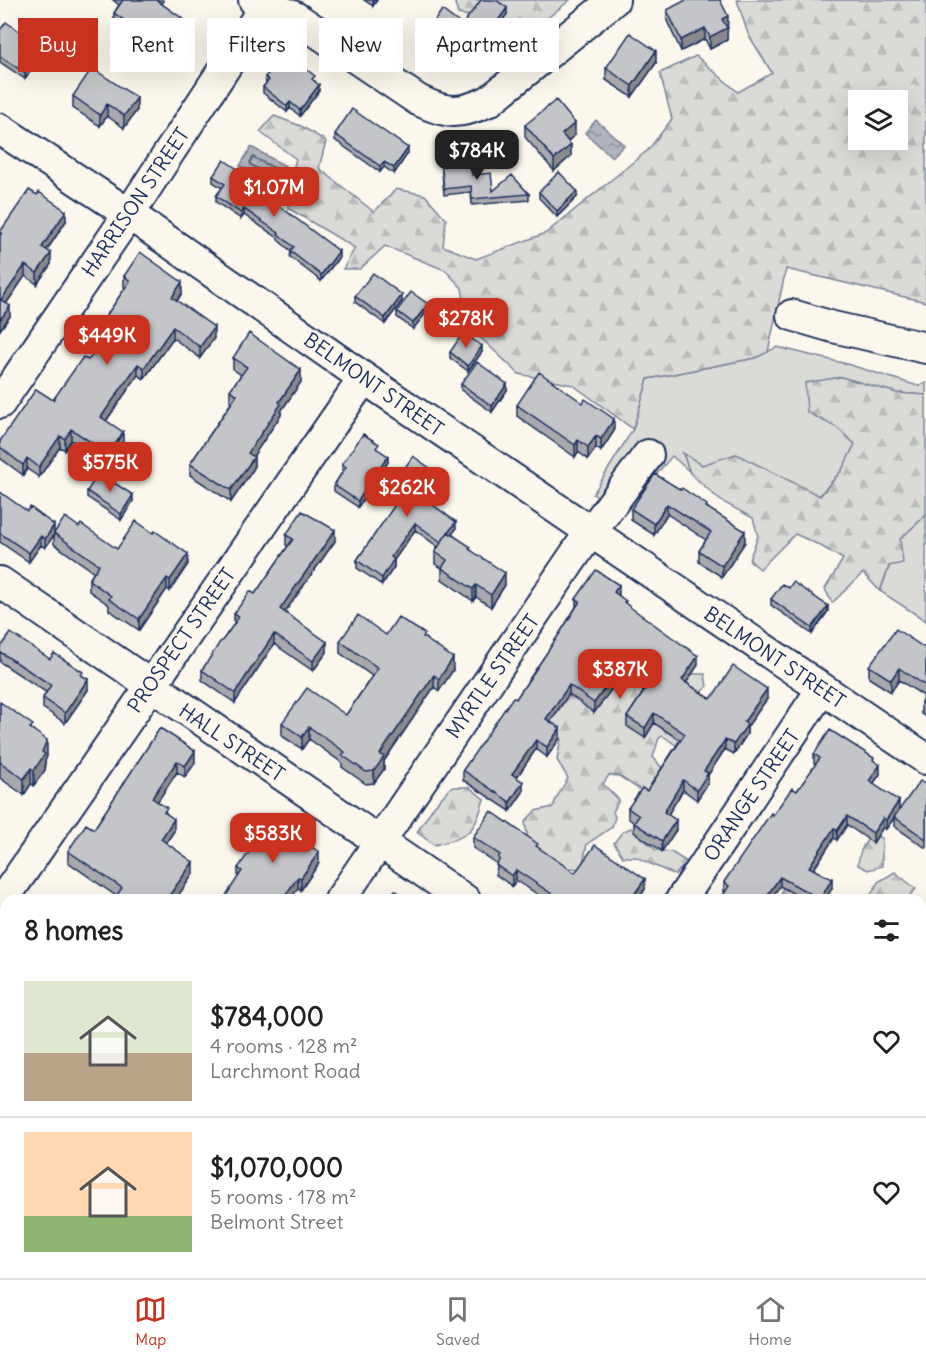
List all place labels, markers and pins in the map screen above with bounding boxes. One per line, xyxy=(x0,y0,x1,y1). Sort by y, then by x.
pin: $784K xyxy=(435,130,519,181)
pin: $1.07M xyxy=(225,167,323,218)
pin: $278K xyxy=(424,298,508,349)
pin: $449K xyxy=(65,315,149,366)
pin: $575K xyxy=(68,442,152,493)
pin: $262K xyxy=(365,467,449,518)
pin: $387K xyxy=(578,649,662,700)
pin: $583K xyxy=(231,813,315,864)

